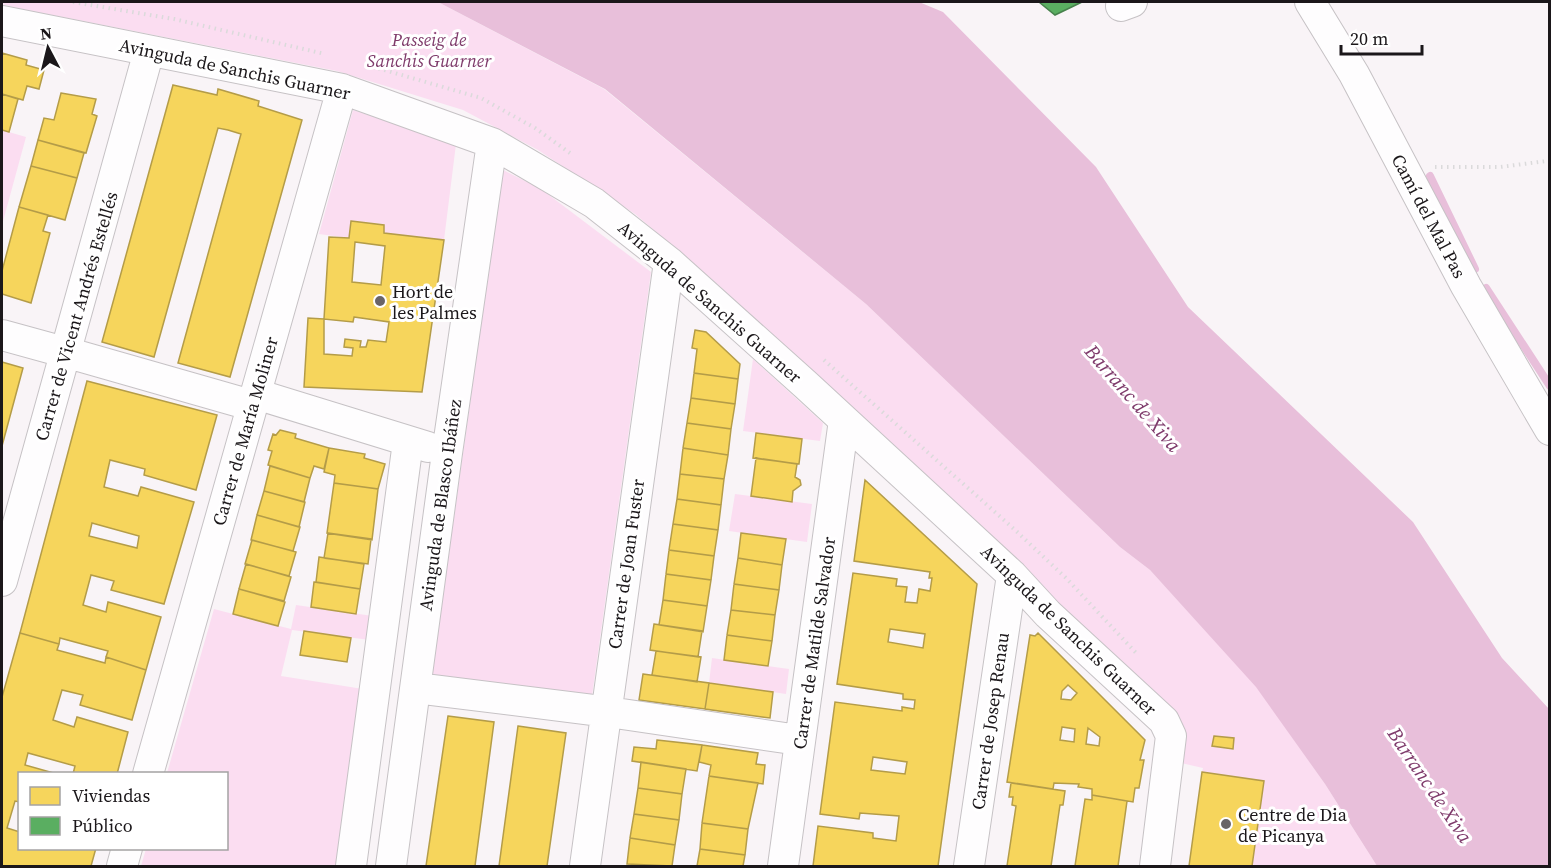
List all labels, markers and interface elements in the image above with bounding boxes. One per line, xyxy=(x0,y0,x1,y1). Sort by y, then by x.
north arrow xyxy=(18,18,78,78)
scale bar xyxy=(1341,18,1422,56)
text: N xyxy=(39,21,54,45)
text: 20 m xyxy=(1350,26,1388,51)
park label: Passeig de Sanchis Guarner xyxy=(367,27,492,73)
street label: Avinguda de Sanchis Guarner xyxy=(117,32,353,106)
street label: Camí del Mal Pas xyxy=(1386,150,1472,283)
street label: Carrer de Vicent Andrés Estellés xyxy=(28,188,124,444)
street label: Avinguda de Sanchis Guarner xyxy=(613,215,808,389)
place label: Hort de les Palmes xyxy=(392,279,477,325)
marker: Hort de les Palmes xyxy=(373,294,387,308)
street label: Carrer de María Moliner xyxy=(206,333,284,528)
water label: Barranc de Xiva xyxy=(1078,337,1188,458)
street label: Avinguda de Blasco Ibáñez xyxy=(413,398,467,612)
street label: Carrer de Joan Fuster xyxy=(602,477,650,651)
street label: Carrer de Matilde Salvador xyxy=(787,535,841,751)
street label: Avinguda de Sanchis Guarner xyxy=(975,539,1163,721)
street label: Carrer de Josep Renau xyxy=(965,631,1015,811)
water label: Barranc de Xiva xyxy=(1380,721,1479,849)
legend xyxy=(18,772,228,850)
text: Viviendas xyxy=(72,783,150,808)
place label: Centre de Dia de Picanya xyxy=(1238,802,1348,848)
text: Público xyxy=(72,813,133,838)
marker: Centre de Dia de Picanya xyxy=(1219,817,1233,831)

